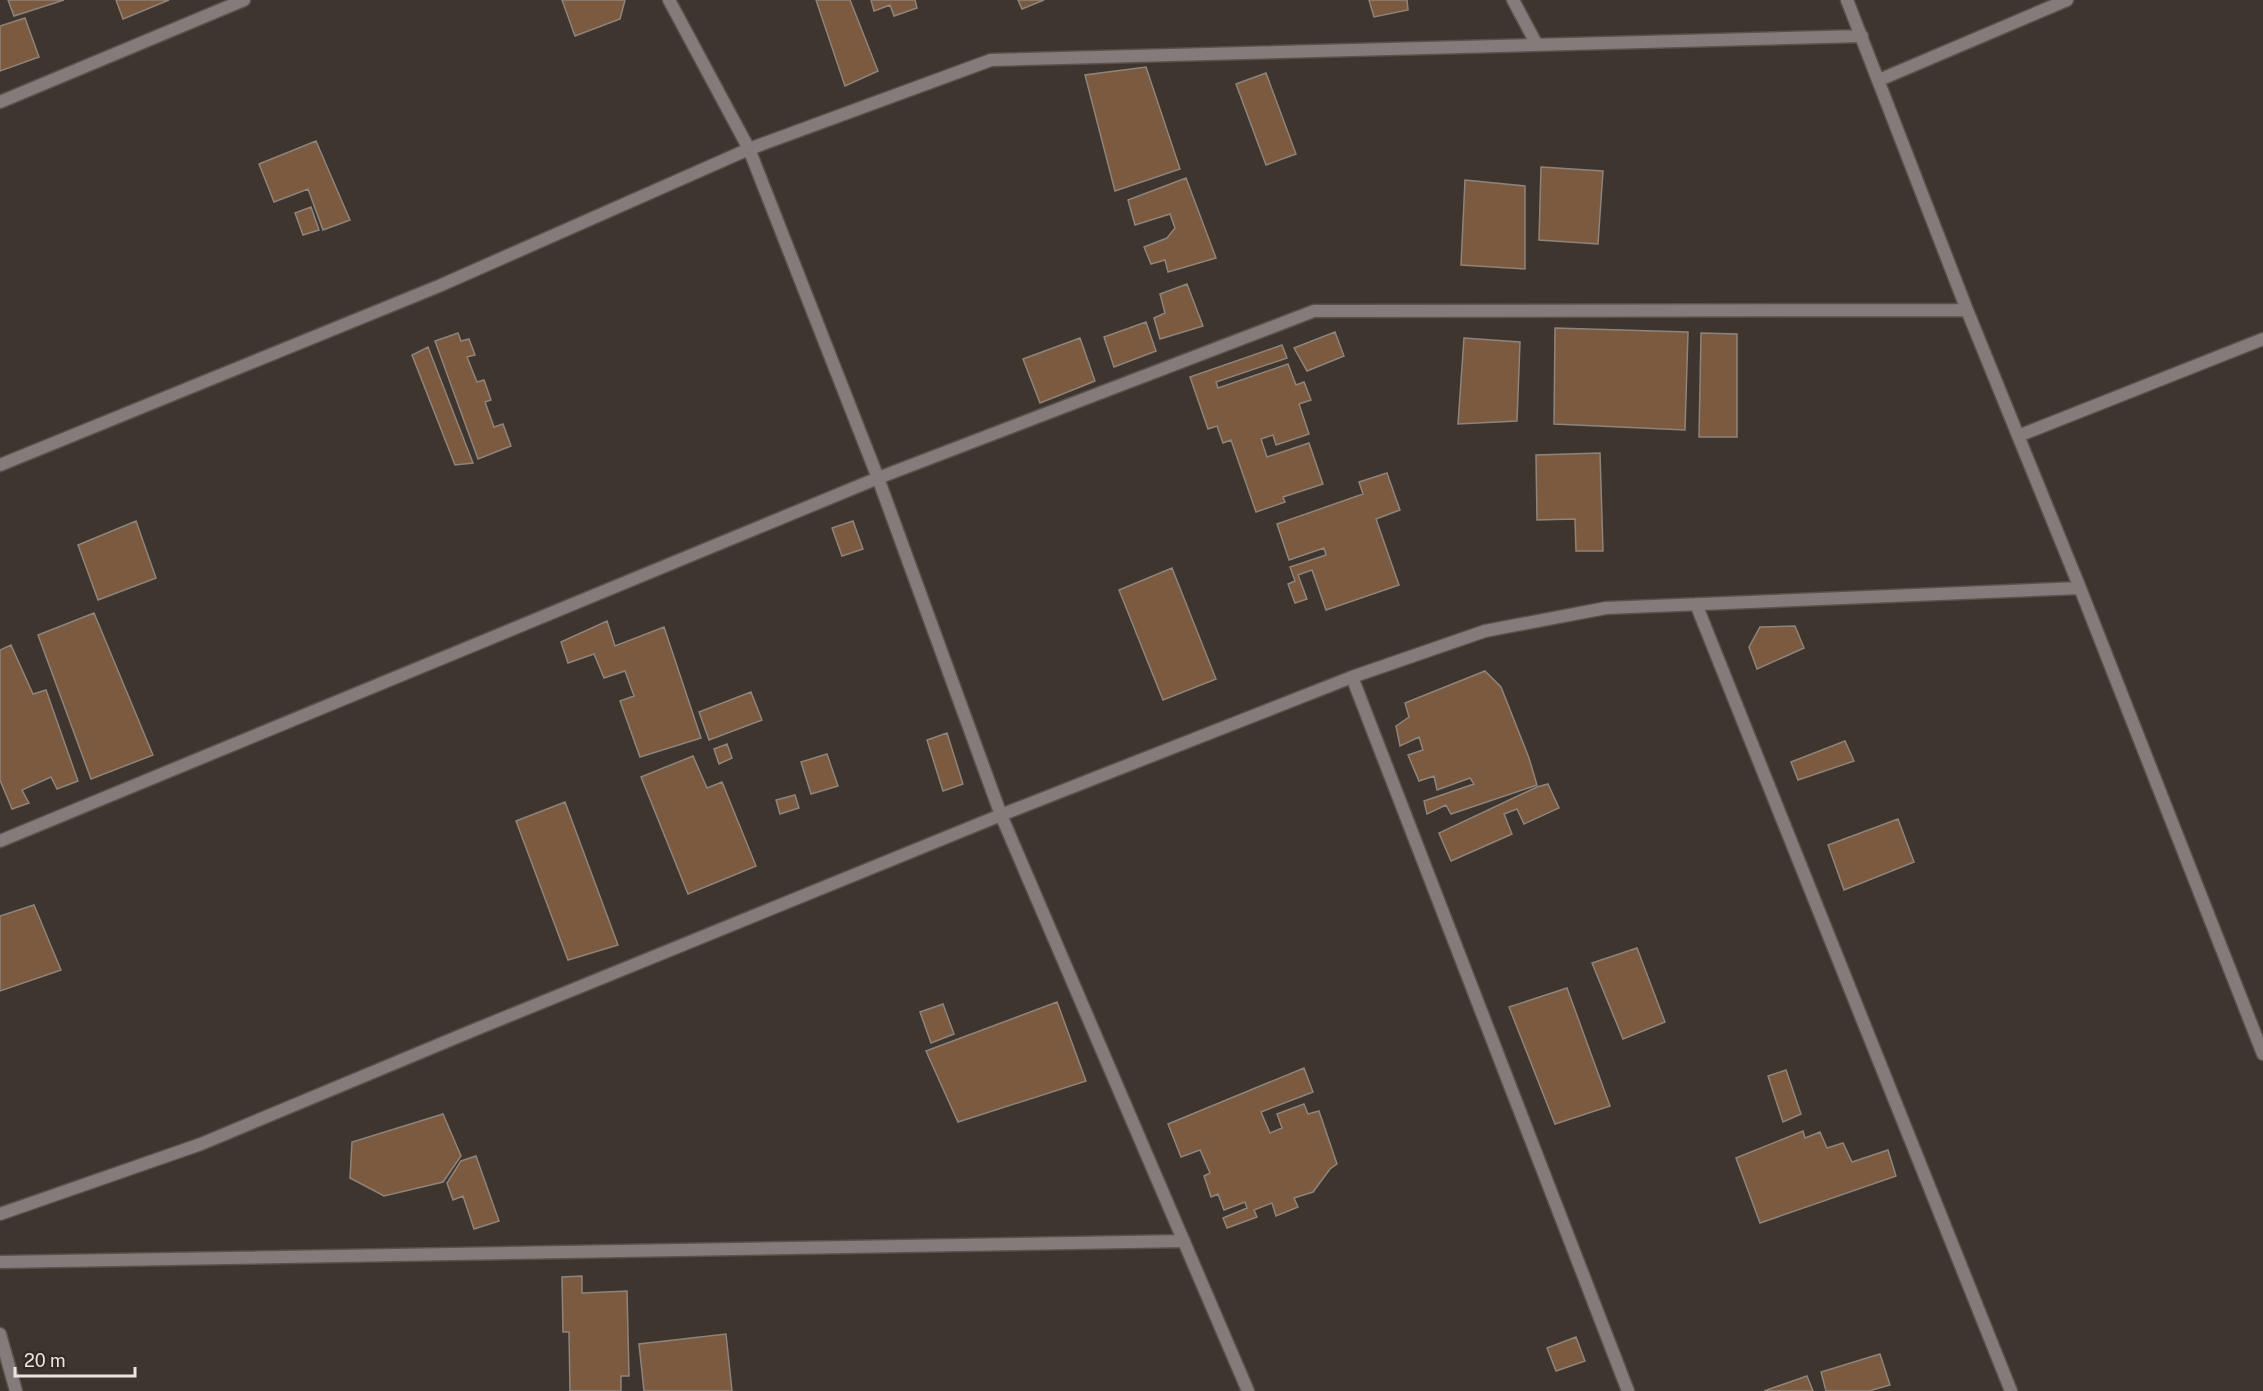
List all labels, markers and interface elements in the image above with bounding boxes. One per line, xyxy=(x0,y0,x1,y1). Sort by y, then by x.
scale bar xyxy=(15,1340,135,1378)
text: 20 m xyxy=(24,1350,66,1371)

